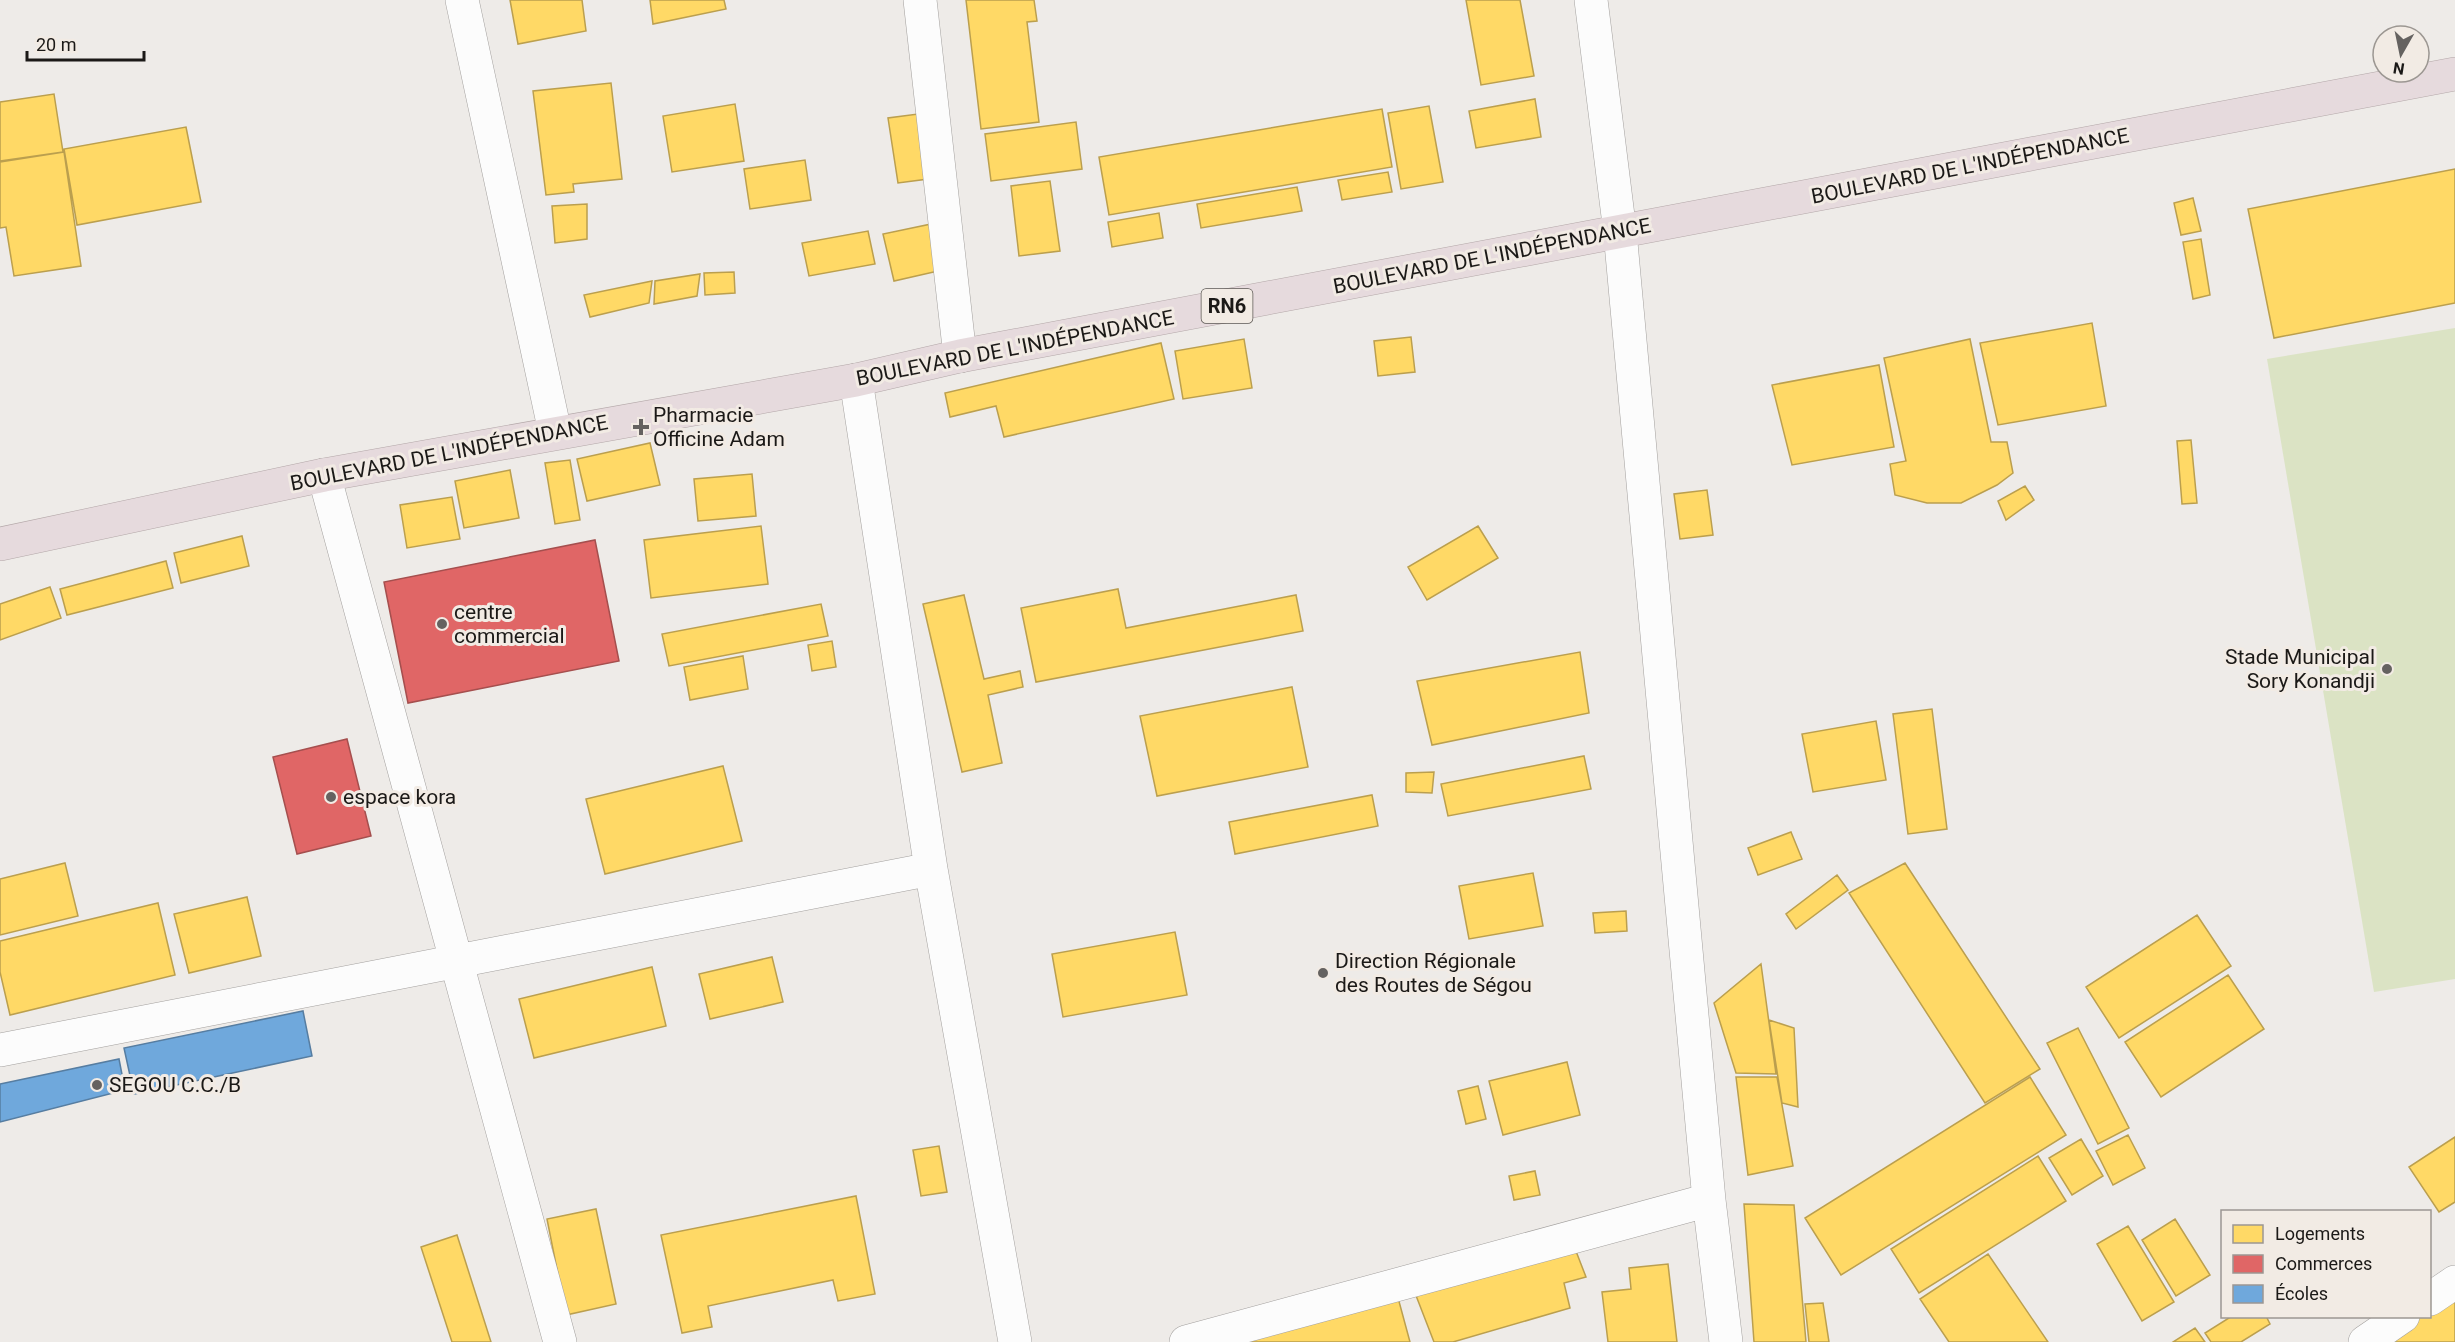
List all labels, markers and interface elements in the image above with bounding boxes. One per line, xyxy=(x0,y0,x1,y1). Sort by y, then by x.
scale bar xyxy=(27,24,144,62)
north arrow xyxy=(2371,24,2431,84)
text: 20 m xyxy=(36,34,76,55)
text: N xyxy=(2392,58,2406,79)
street label: BOULEVARD DE L'INDÉPENDANCE xyxy=(1809,123,2131,209)
street label: BOULEVARD DE L'INDÉPENDANCE xyxy=(1331,213,1653,299)
road number: RN6 xyxy=(1202,289,1252,323)
street label: BOULEVARD DE L'INDÉPENDANCE xyxy=(854,305,1176,391)
place label: Pharmacie Officine Adam xyxy=(653,403,785,451)
street label: BOULEVARD DE L'INDÉPENDANCE xyxy=(288,410,610,496)
marker: Pharmacie Officine Adam xyxy=(634,420,648,434)
place label: centre commercial xyxy=(454,600,565,648)
marker: centre commercial xyxy=(435,617,449,631)
place label: Stade Municipal Sory Konandji xyxy=(2225,645,2375,693)
marker: Stade Municipal Sory Konandji xyxy=(2380,662,2394,676)
place label: espace kora xyxy=(343,785,456,809)
marker: espace kora xyxy=(324,790,338,804)
place label: Direction Régionale des Routes de Ségou xyxy=(1335,949,1532,997)
marker: Direction Régionale des Routes de Ségou xyxy=(1316,966,1330,980)
place label: SEGOU C.C./B xyxy=(109,1073,241,1097)
marker: SEGOU C.C./B xyxy=(90,1078,104,1092)
legend xyxy=(2221,1210,2431,1318)
text: Logements xyxy=(2275,1223,2365,1244)
text: Commerces xyxy=(2275,1253,2372,1274)
text: Écoles xyxy=(2275,1283,2328,1304)

